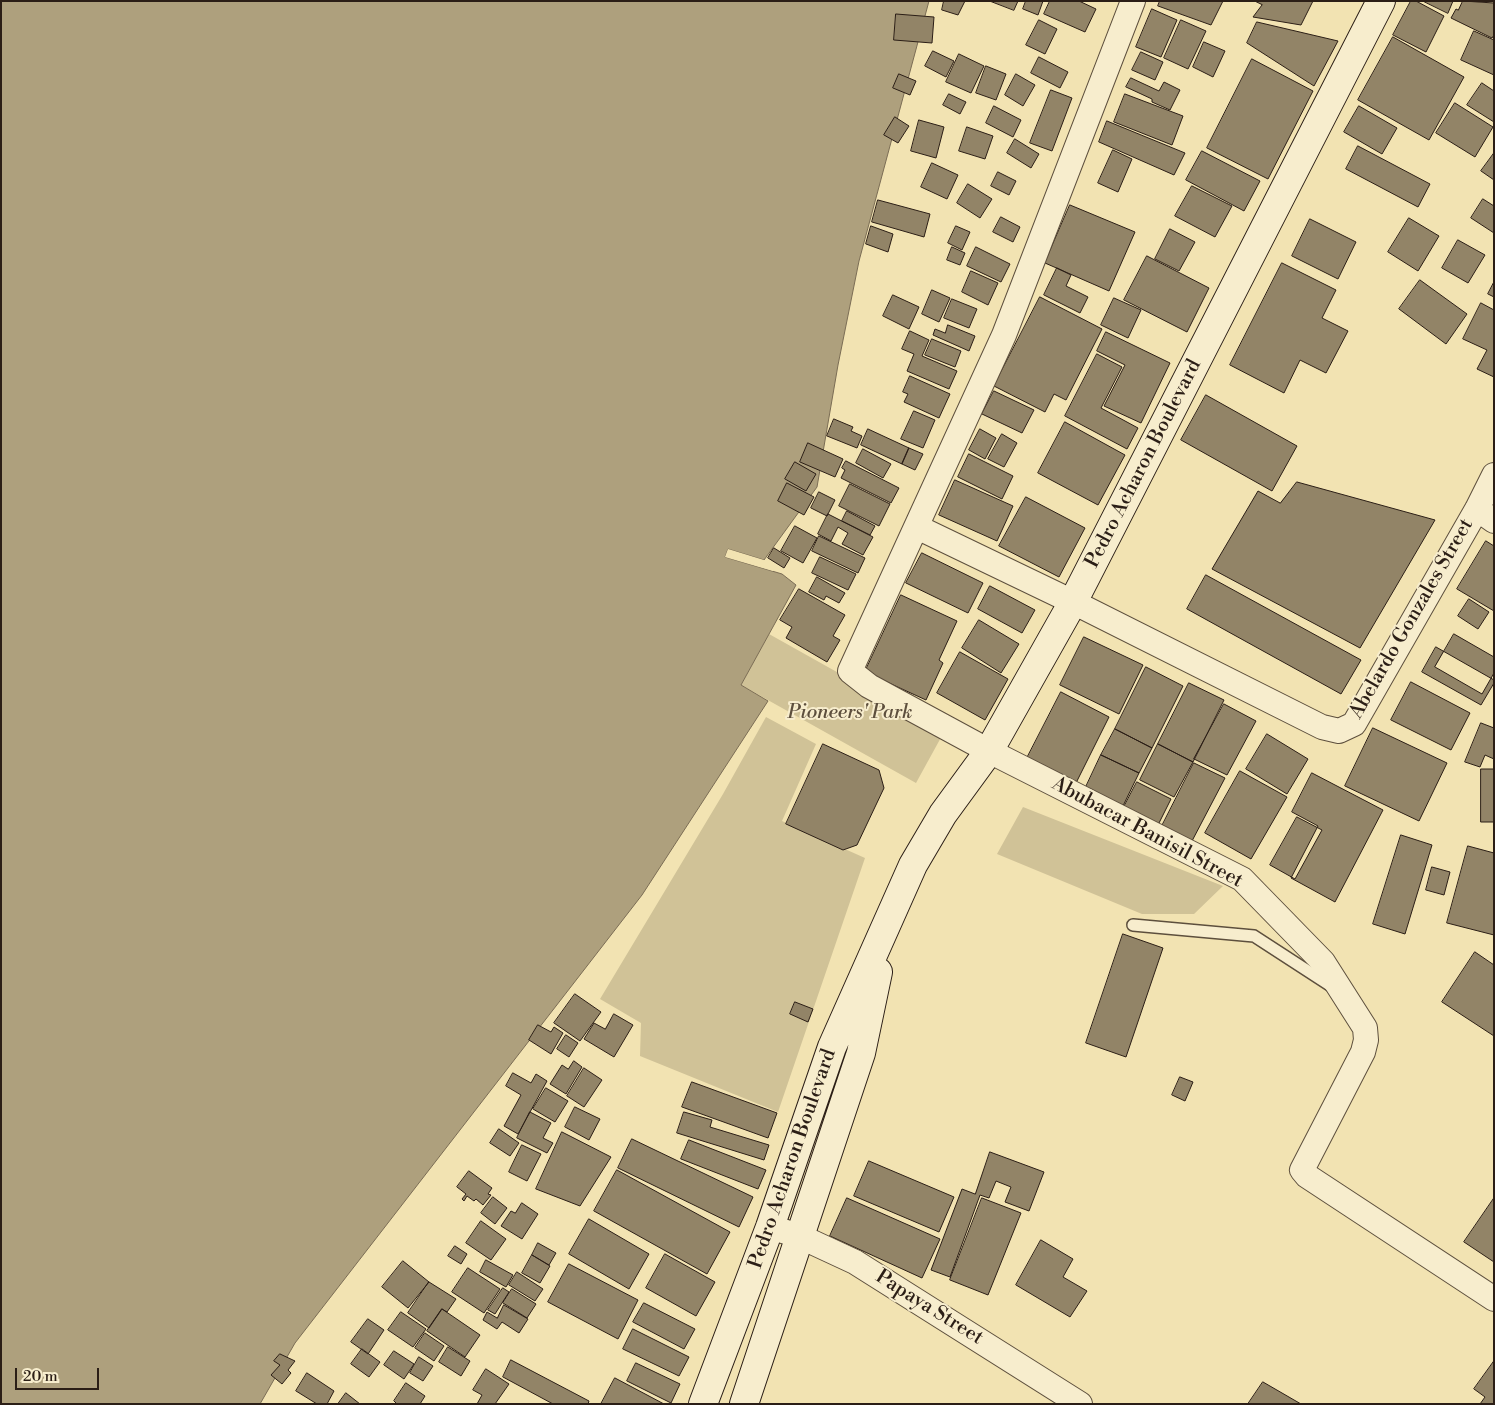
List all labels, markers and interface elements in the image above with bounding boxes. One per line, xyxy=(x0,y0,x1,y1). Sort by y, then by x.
street label: Pedro Acharon Boulevard xyxy=(1081,356,1207,572)
street label: Abelardo Gonzales Street xyxy=(1345,515,1479,723)
park label: Pioneers' Park xyxy=(788,701,912,725)
street label: Abubacar Banisil Street xyxy=(1047,772,1247,894)
street label: Pedro Acharon Boulevard xyxy=(744,1046,842,1272)
street label: Papaya Street xyxy=(871,1265,987,1351)
scale bar xyxy=(18,1358,101,1390)
text: 20 m xyxy=(23,1367,58,1386)

